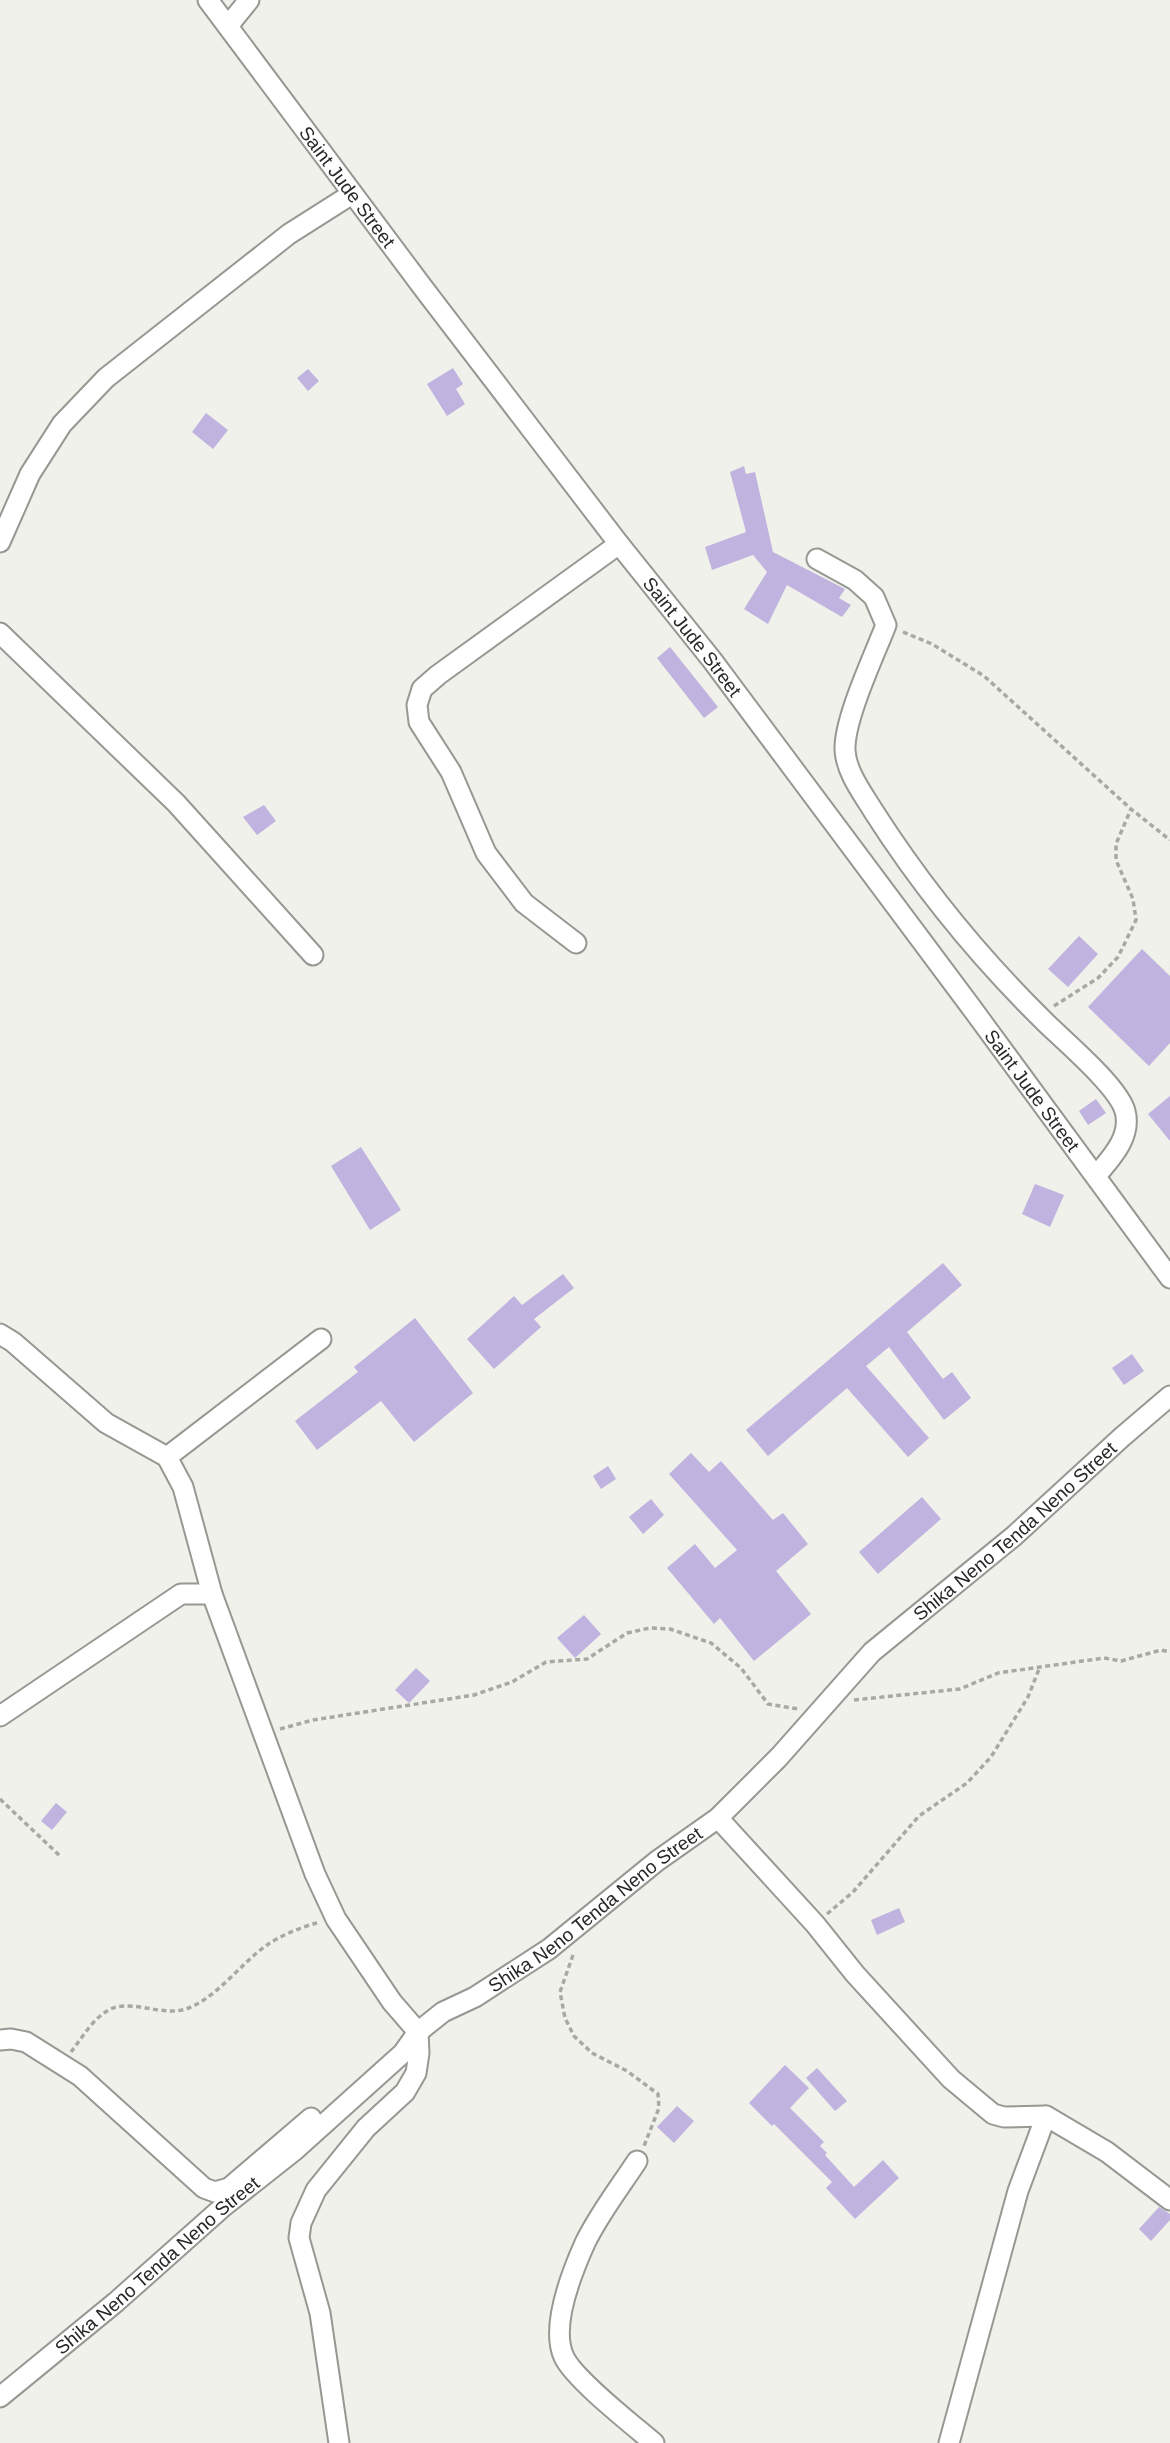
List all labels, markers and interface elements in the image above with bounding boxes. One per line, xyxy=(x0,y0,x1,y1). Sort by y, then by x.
street label: Saint Jude Street xyxy=(295,122,400,252)
street label: Saint Jude Street xyxy=(639,573,746,701)
street label: Saint Jude Street xyxy=(980,1026,1084,1156)
street label: Shika Neno Tenda Neno Street xyxy=(909,1437,1121,1625)
street label: Shika Neno Tenda Neno Street xyxy=(485,1822,707,1996)
street label: Shika Neno Tenda Neno Street xyxy=(51,2172,264,2359)

